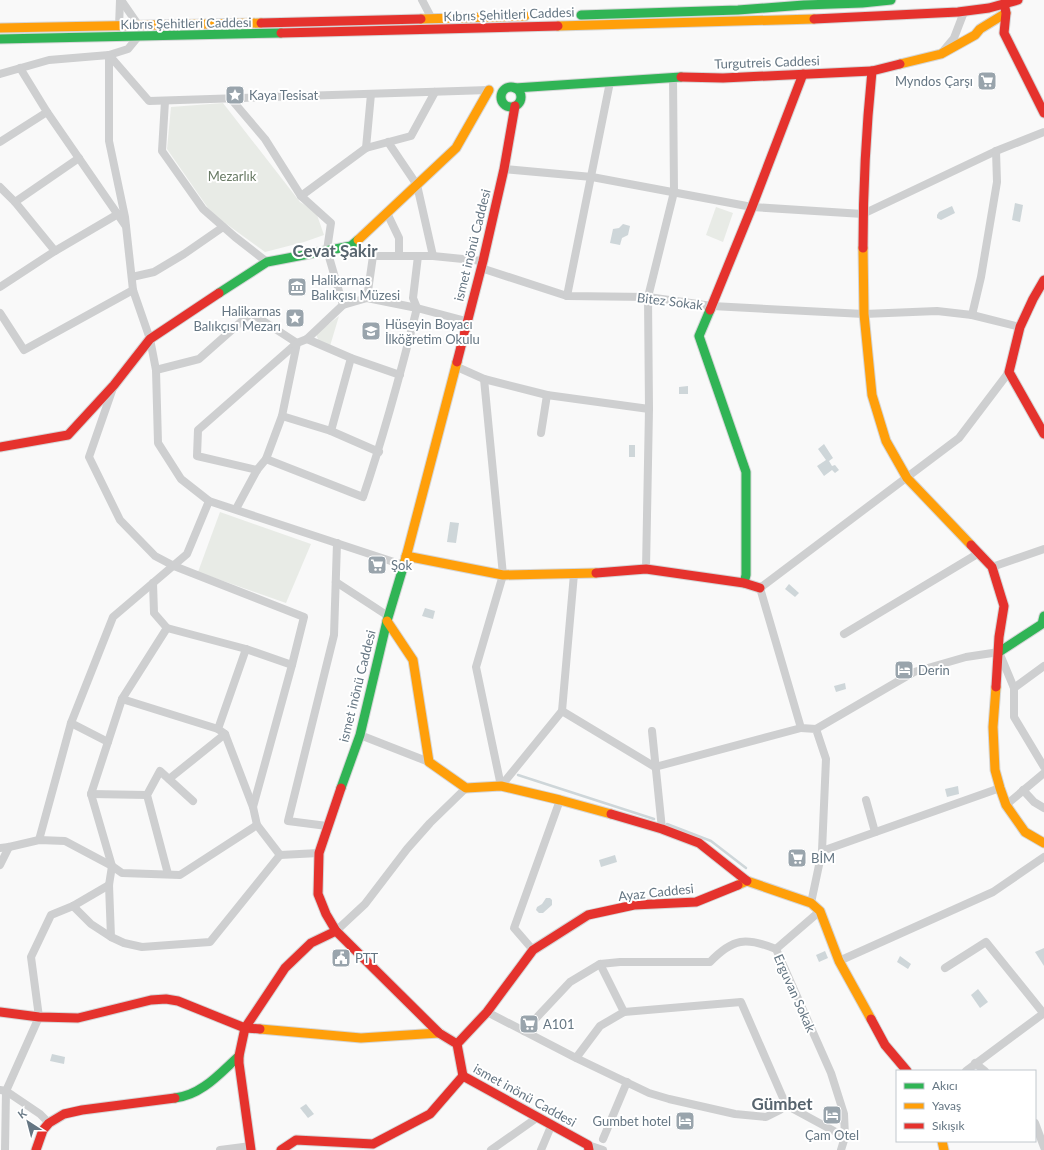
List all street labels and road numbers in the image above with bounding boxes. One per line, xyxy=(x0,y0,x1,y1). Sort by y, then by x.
street label: Kıbrıs Şehitleri Caddesi xyxy=(443,4,575,24)
street label: Kıbrıs Şehitleri Caddesi xyxy=(120,14,252,32)
street label: Turgutreis Caddesi xyxy=(714,52,820,72)
street label: ismet inönü Caddesi xyxy=(450,187,494,303)
street label: Bitez Sokak xyxy=(636,289,704,313)
street label: ismet inönü Caddesi xyxy=(335,628,379,744)
street label: Ayaz Caddesi xyxy=(617,880,695,904)
street label: Erguvan Sokak xyxy=(771,952,819,1035)
street label: ismet inönü Caddesi xyxy=(471,1060,579,1130)

